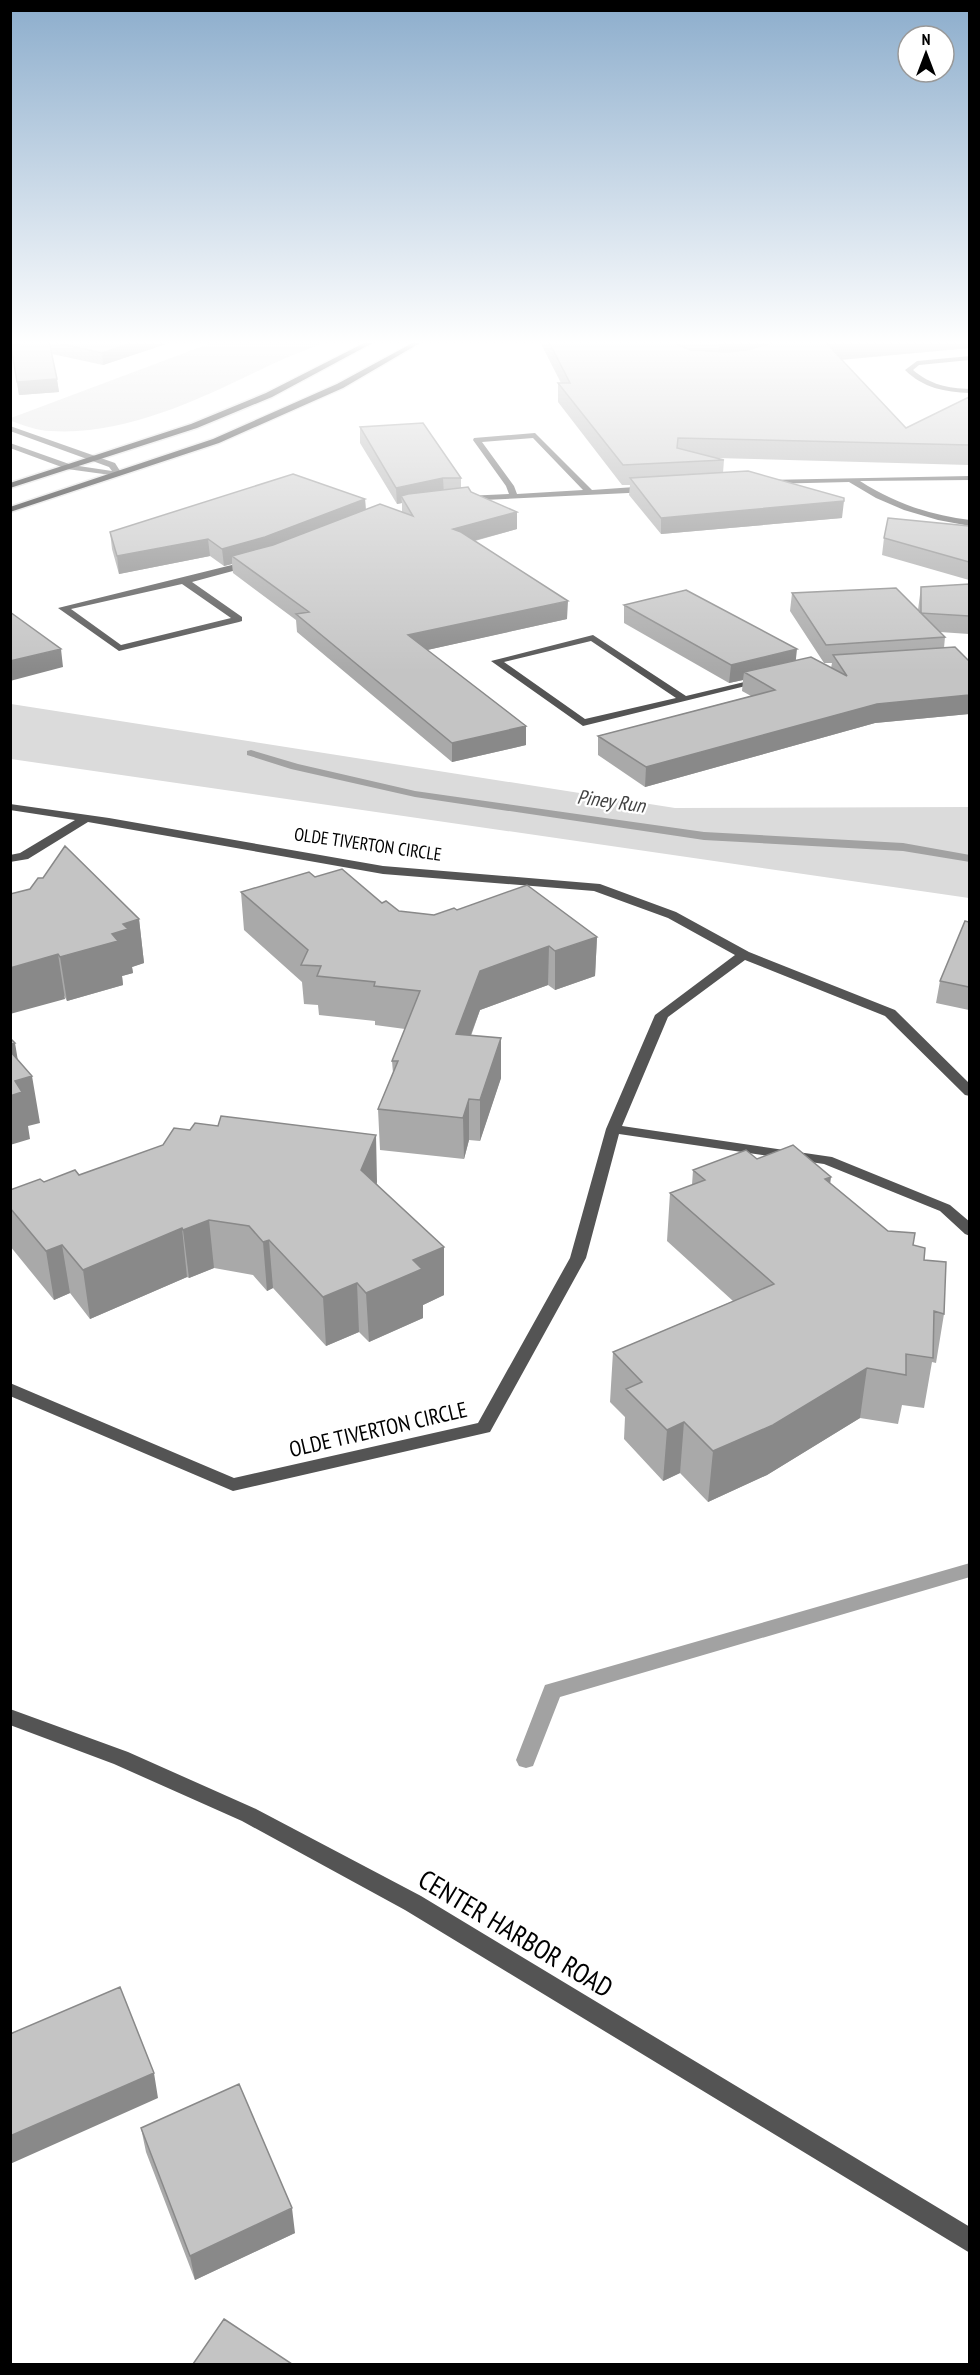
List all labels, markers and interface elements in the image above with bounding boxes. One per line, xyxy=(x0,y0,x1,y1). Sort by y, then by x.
north arrow xyxy=(896,24,956,84)
text: N xyxy=(922,29,930,49)
water label: Piney Run xyxy=(575,783,648,819)
street label: OLDE TIVERTON CIRCLE xyxy=(293,822,443,866)
street label: OLDE TIVERTON CIRCLE xyxy=(286,1395,470,1463)
street label: CENTER HARBOR ROAD xyxy=(413,1862,619,2004)

